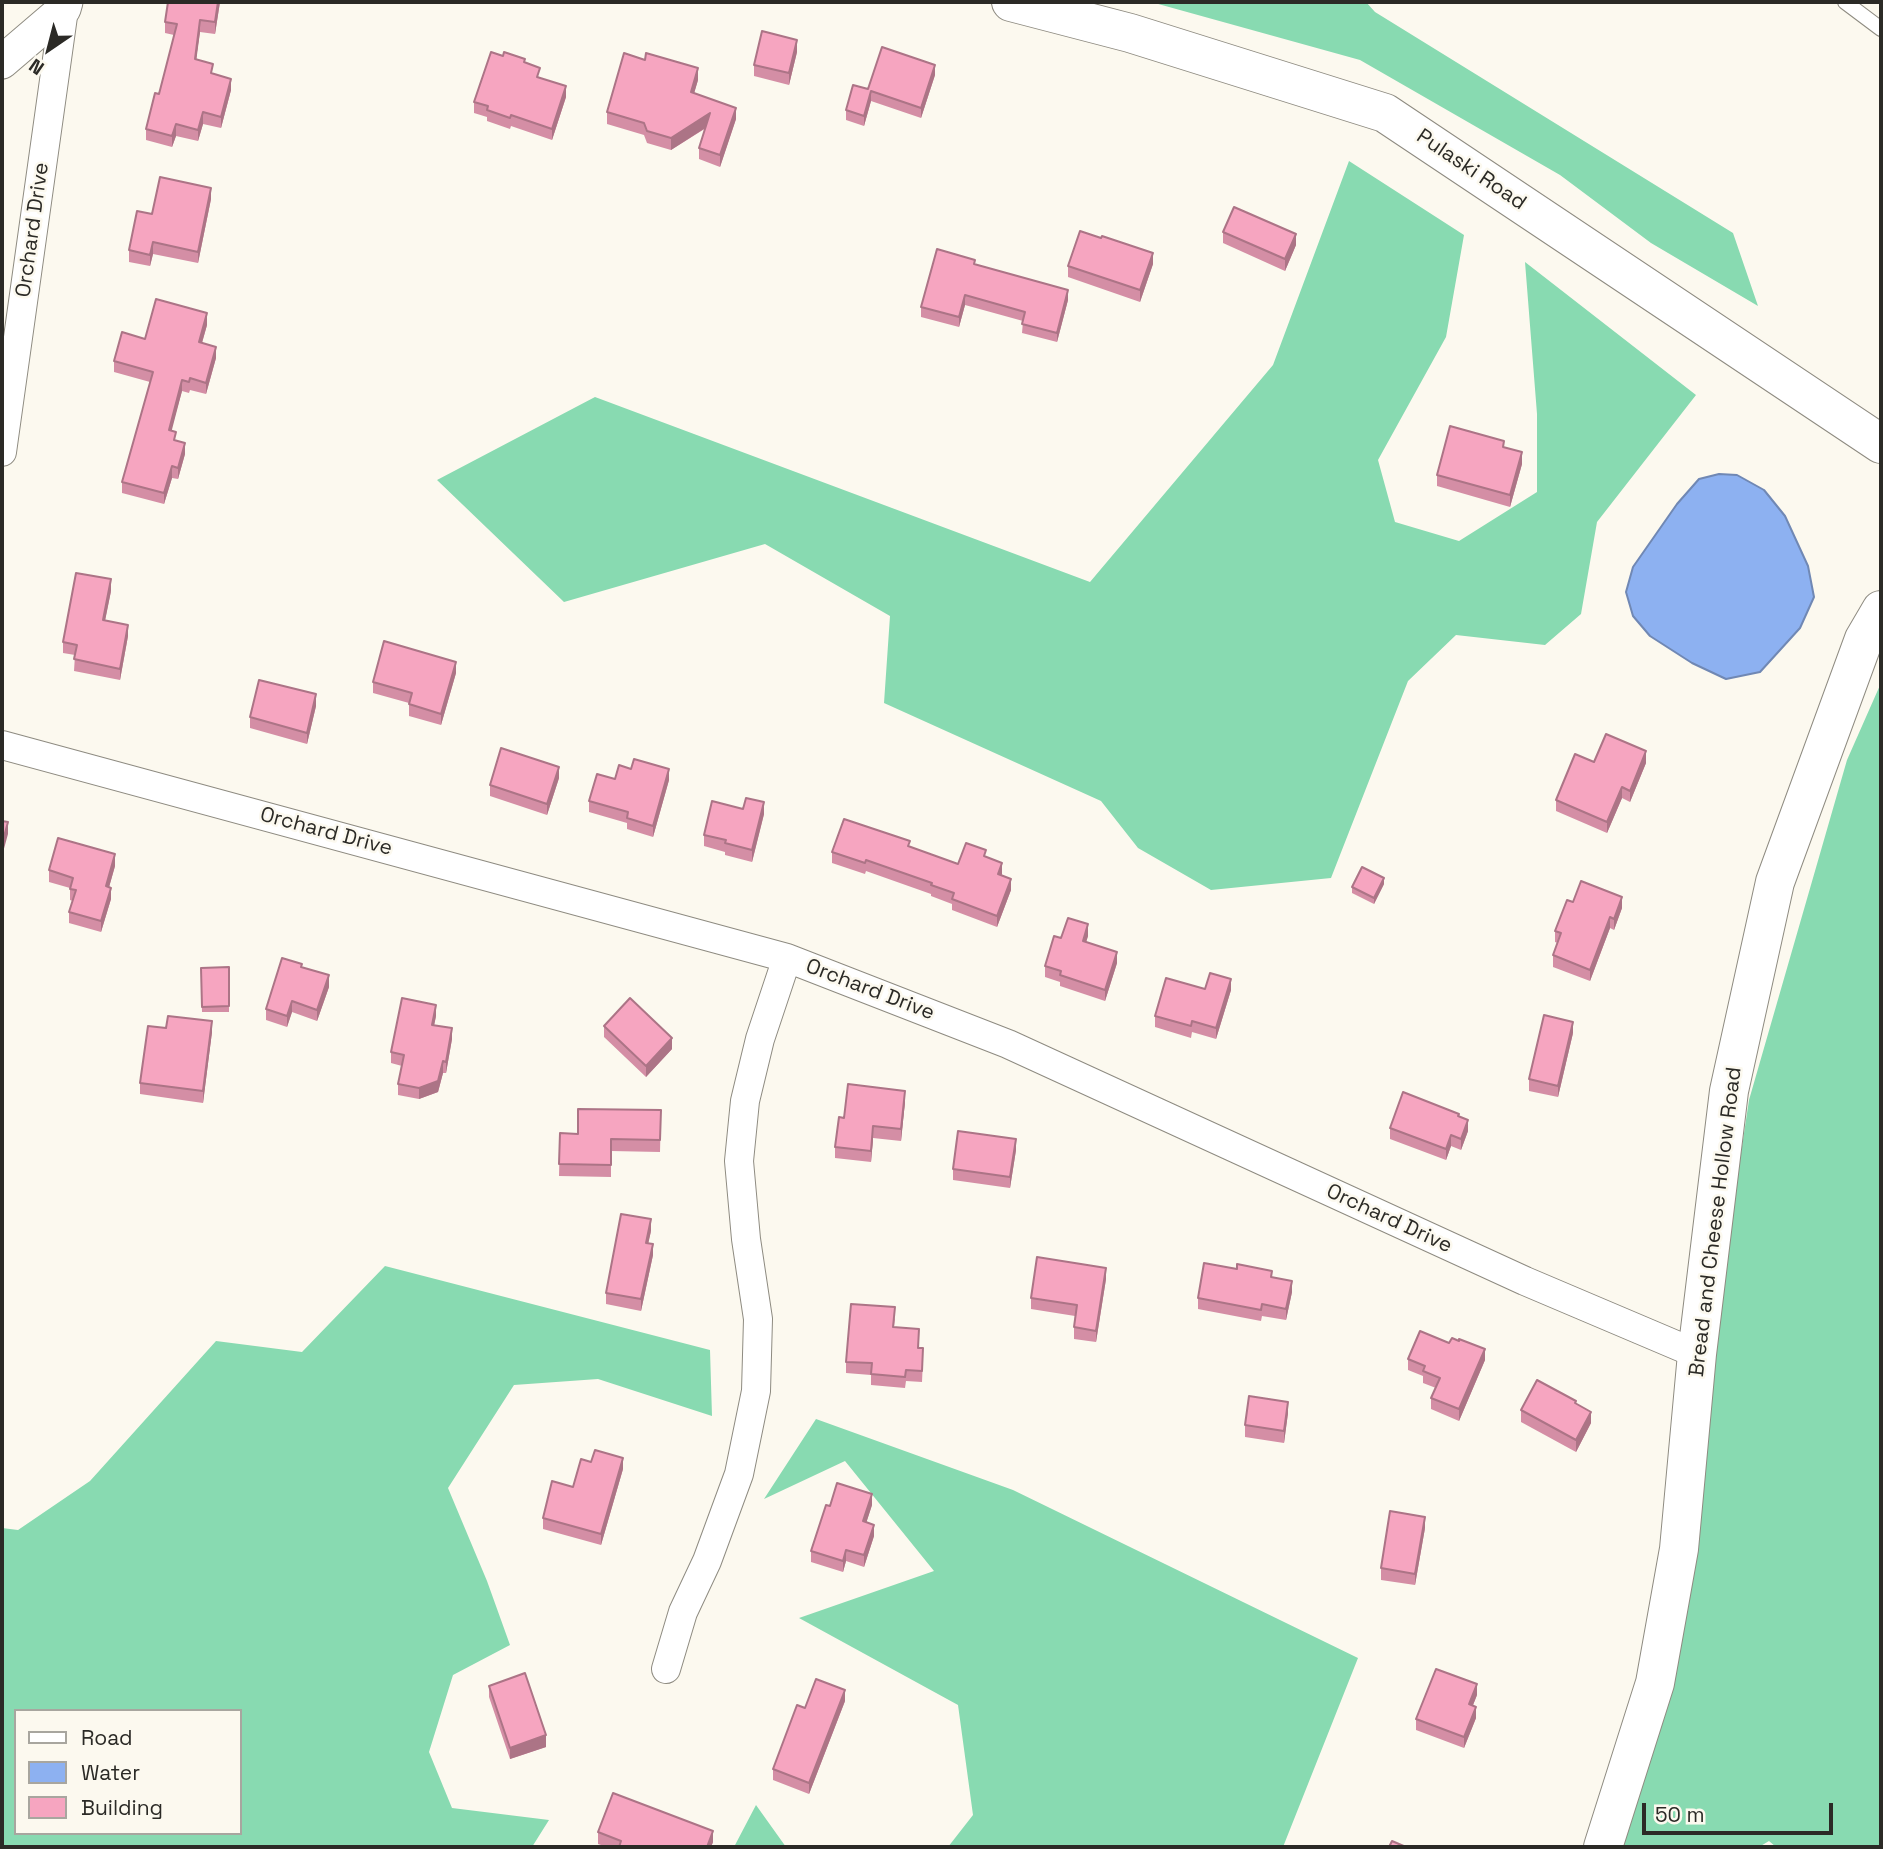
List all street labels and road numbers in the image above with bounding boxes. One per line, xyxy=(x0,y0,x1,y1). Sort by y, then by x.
street label: Pulaski Road xyxy=(1411,124,1531,216)
street label: Orchard Drive xyxy=(11,161,55,299)
street label: Orchard Drive xyxy=(257,802,395,862)
street label: Orchard Drive xyxy=(802,954,938,1026)
street label: Bread and Cheese Hollow Road xyxy=(1684,1066,1748,1378)
street label: Orchard Drive xyxy=(1322,1179,1456,1259)

